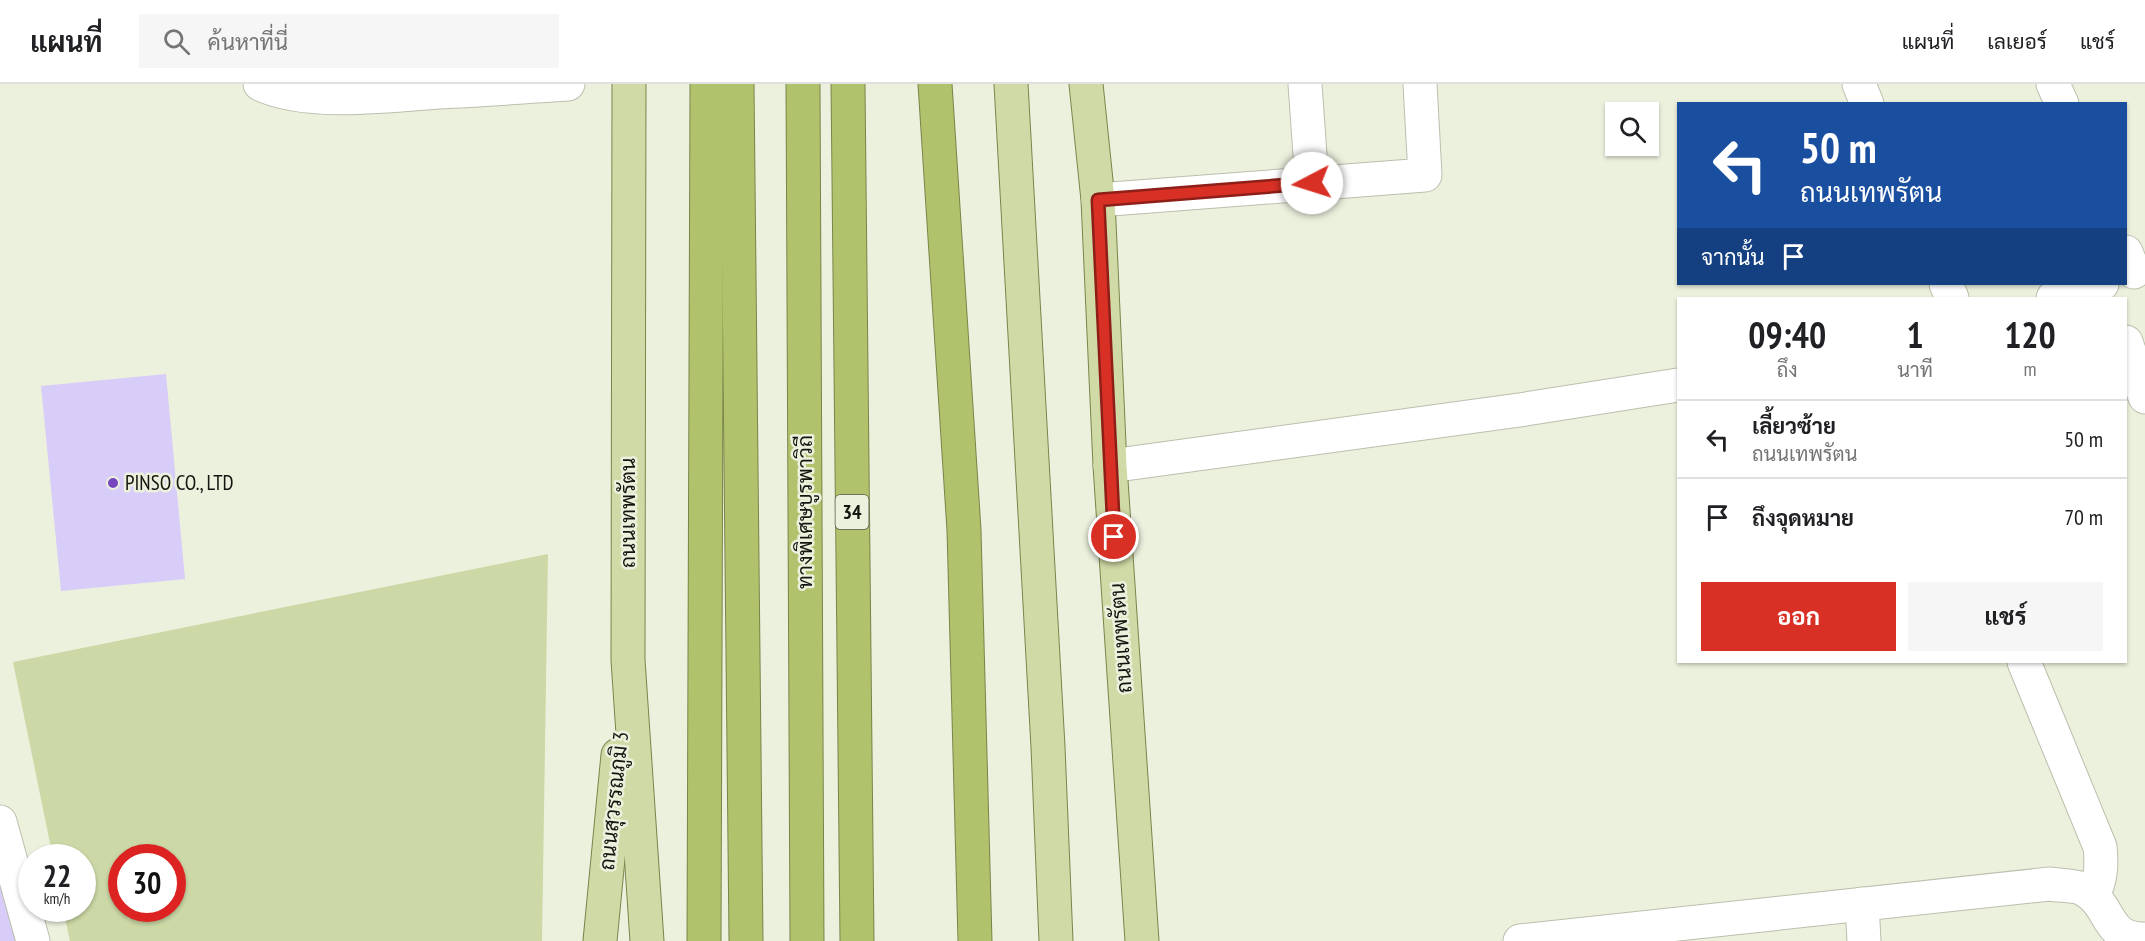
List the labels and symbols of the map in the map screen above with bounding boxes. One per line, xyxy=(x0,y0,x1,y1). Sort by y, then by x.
position arrow xyxy=(1280,151,1344,215)
street label: ทางพิเศษบูรพาวิถี xyxy=(791,435,820,589)
street label: ถนนเทพรัตน xyxy=(614,458,641,568)
place label: PINSO CO., LTD xyxy=(125,469,234,496)
marker: PINSO CO., LTD xyxy=(106,476,120,490)
road number: 34 xyxy=(836,495,868,529)
pin xyxy=(1088,511,1139,562)
street label: ถนนเทพรัตน xyxy=(1103,582,1138,694)
street label: ถนนสุวรรณภูมิ 3 xyxy=(593,730,636,872)
speed limit sign: 30 xyxy=(108,844,186,922)

